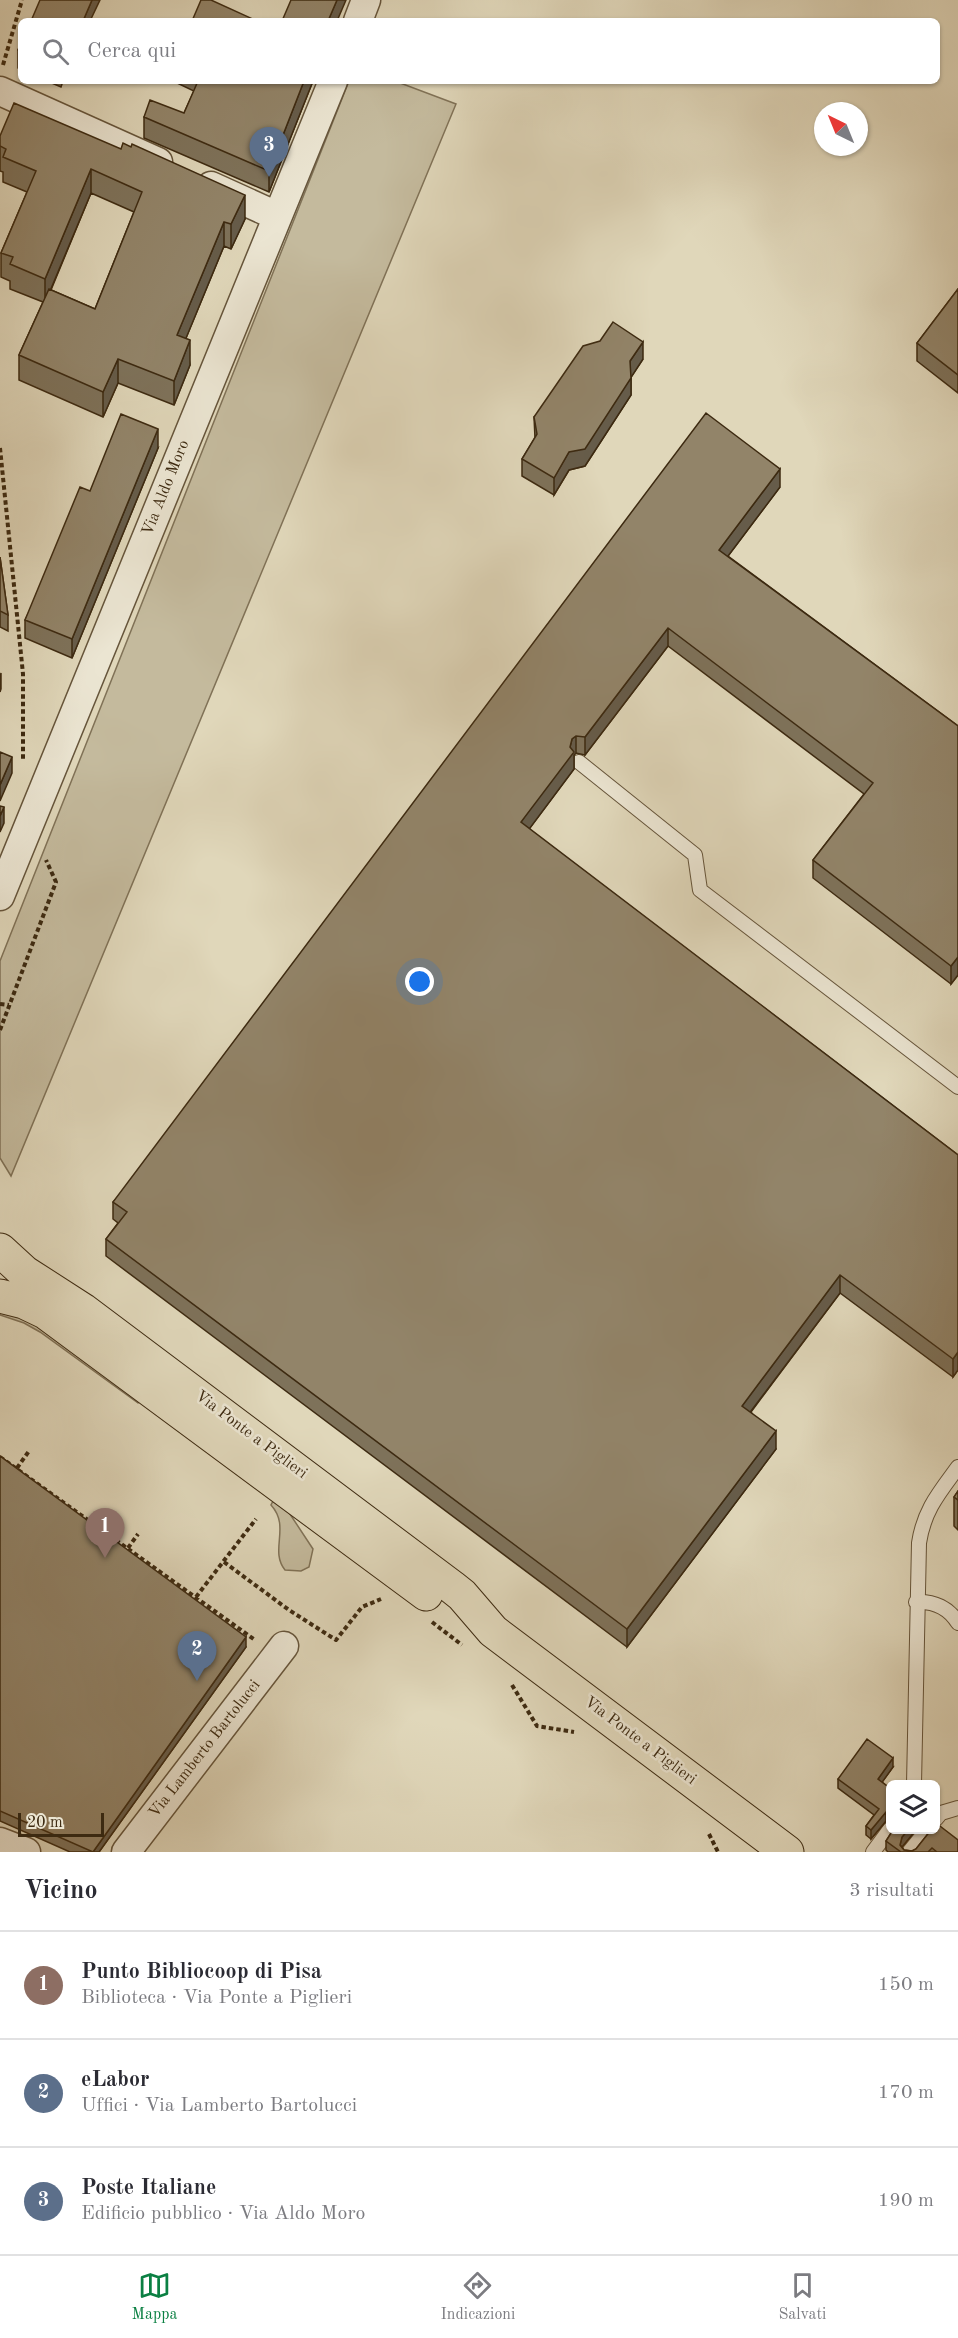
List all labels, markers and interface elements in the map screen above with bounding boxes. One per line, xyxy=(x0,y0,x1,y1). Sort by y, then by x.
search box xyxy=(18,18,940,84)
icon: search xyxy=(39,35,72,68)
text: Cerca qui xyxy=(87,40,176,62)
north arrow xyxy=(814,102,868,156)
pin: 3 xyxy=(250,128,288,177)
street label: Via Aldo Moro xyxy=(140,438,192,538)
your location xyxy=(405,967,434,996)
street label: Via Ponte a Piglieri xyxy=(192,1388,310,1482)
pin: 1 xyxy=(86,1508,124,1558)
pin: 2 xyxy=(178,1632,216,1681)
street label: Via Lamberto Bartolucci xyxy=(146,1677,264,1821)
street label: Via Ponte a Piglieri xyxy=(581,1694,699,1788)
map controls xyxy=(886,1780,940,1834)
button: layers xyxy=(886,1780,940,1834)
scale bar xyxy=(18,1810,104,1838)
text: 20 m xyxy=(27,1815,63,1831)
text: Vicino xyxy=(24,1878,98,1904)
text: 3 risultati xyxy=(849,1881,934,1901)
text: Punto Bibliocoop di Pisa xyxy=(81,1961,322,1983)
text: 1 xyxy=(38,1975,49,1995)
text: 150 m xyxy=(878,1975,934,1995)
text: Biblioteca · Via Ponte a Piglieri xyxy=(81,1988,352,2008)
text: eLabor xyxy=(81,2069,150,2091)
text: 2 xyxy=(38,2083,49,2103)
text: 170 m xyxy=(878,2083,934,2103)
text: Uffici · Via Lamberto Bartolucci xyxy=(81,2096,357,2116)
text: Poste Italiane xyxy=(81,2177,216,2199)
text: 3 xyxy=(38,2191,49,2211)
text: 190 m xyxy=(878,2191,934,2211)
text: Edificio pubblico · Via Aldo Moro xyxy=(81,2204,366,2224)
tab: Mappa xyxy=(132,2269,177,2325)
tab: Indicazioni xyxy=(441,2269,515,2325)
tab: Salvati xyxy=(778,2269,826,2325)

